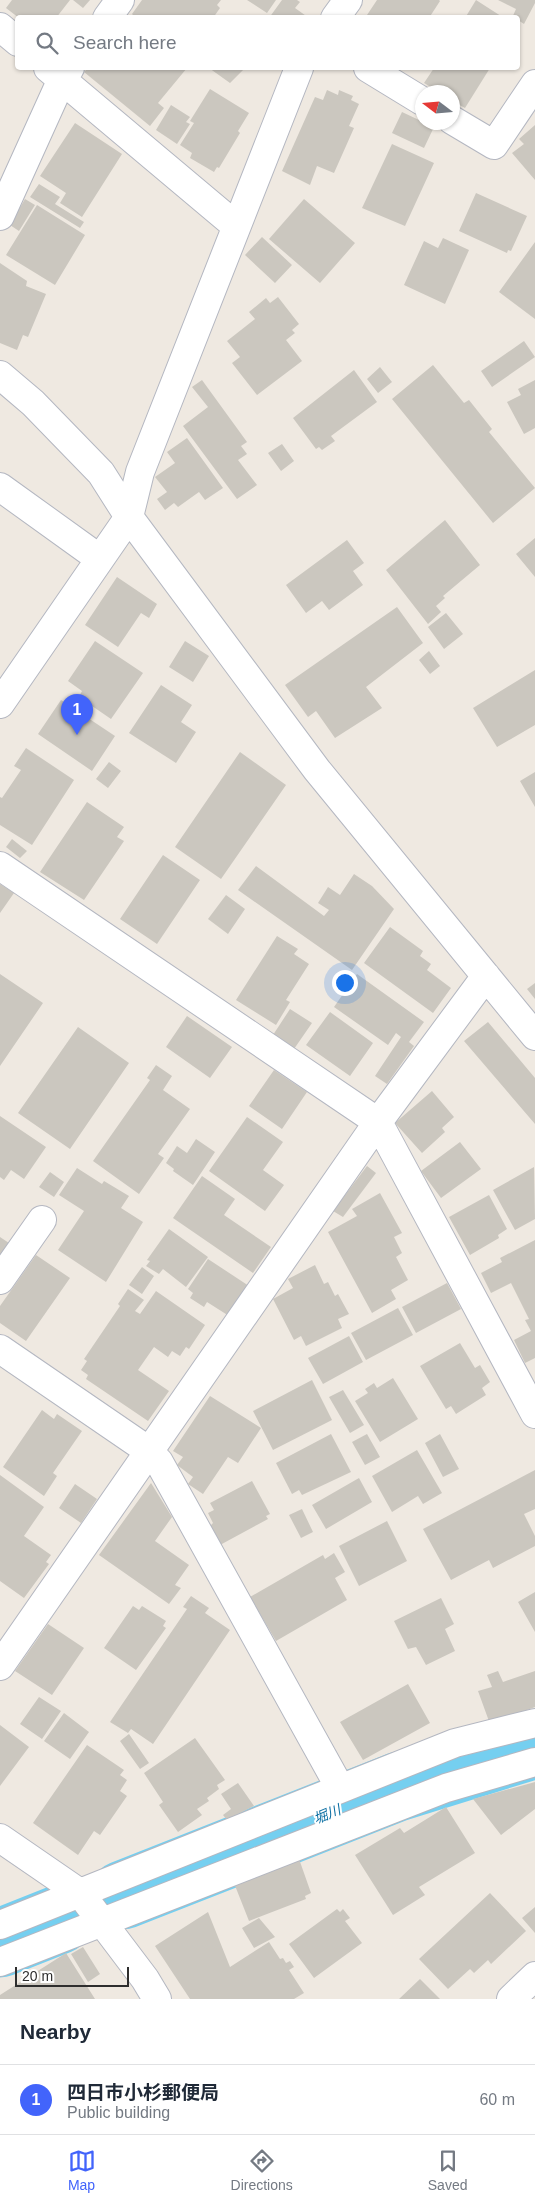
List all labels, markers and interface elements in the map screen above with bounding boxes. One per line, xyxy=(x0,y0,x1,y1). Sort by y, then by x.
search box xyxy=(15,15,520,70)
icon: search xyxy=(33,29,61,57)
text: Search here xyxy=(73,32,177,53)
north arrow xyxy=(415,85,460,130)
pin: 1 xyxy=(61,694,93,735)
your location xyxy=(332,970,358,996)
water label: 堀川 xyxy=(311,1801,345,1827)
scale bar xyxy=(15,1964,129,1987)
text: 20 m xyxy=(22,1968,53,1984)
text: Nearby xyxy=(20,2020,91,2043)
text: 四日市小杉郵便局 xyxy=(67,2082,219,2103)
text: 1 xyxy=(32,2091,40,2108)
text: 60 m xyxy=(479,2091,515,2108)
text: Public building xyxy=(67,2104,170,2121)
tab: Map xyxy=(68,2147,96,2193)
tab: Directions xyxy=(231,2147,293,2193)
tab: Saved xyxy=(428,2147,467,2193)

